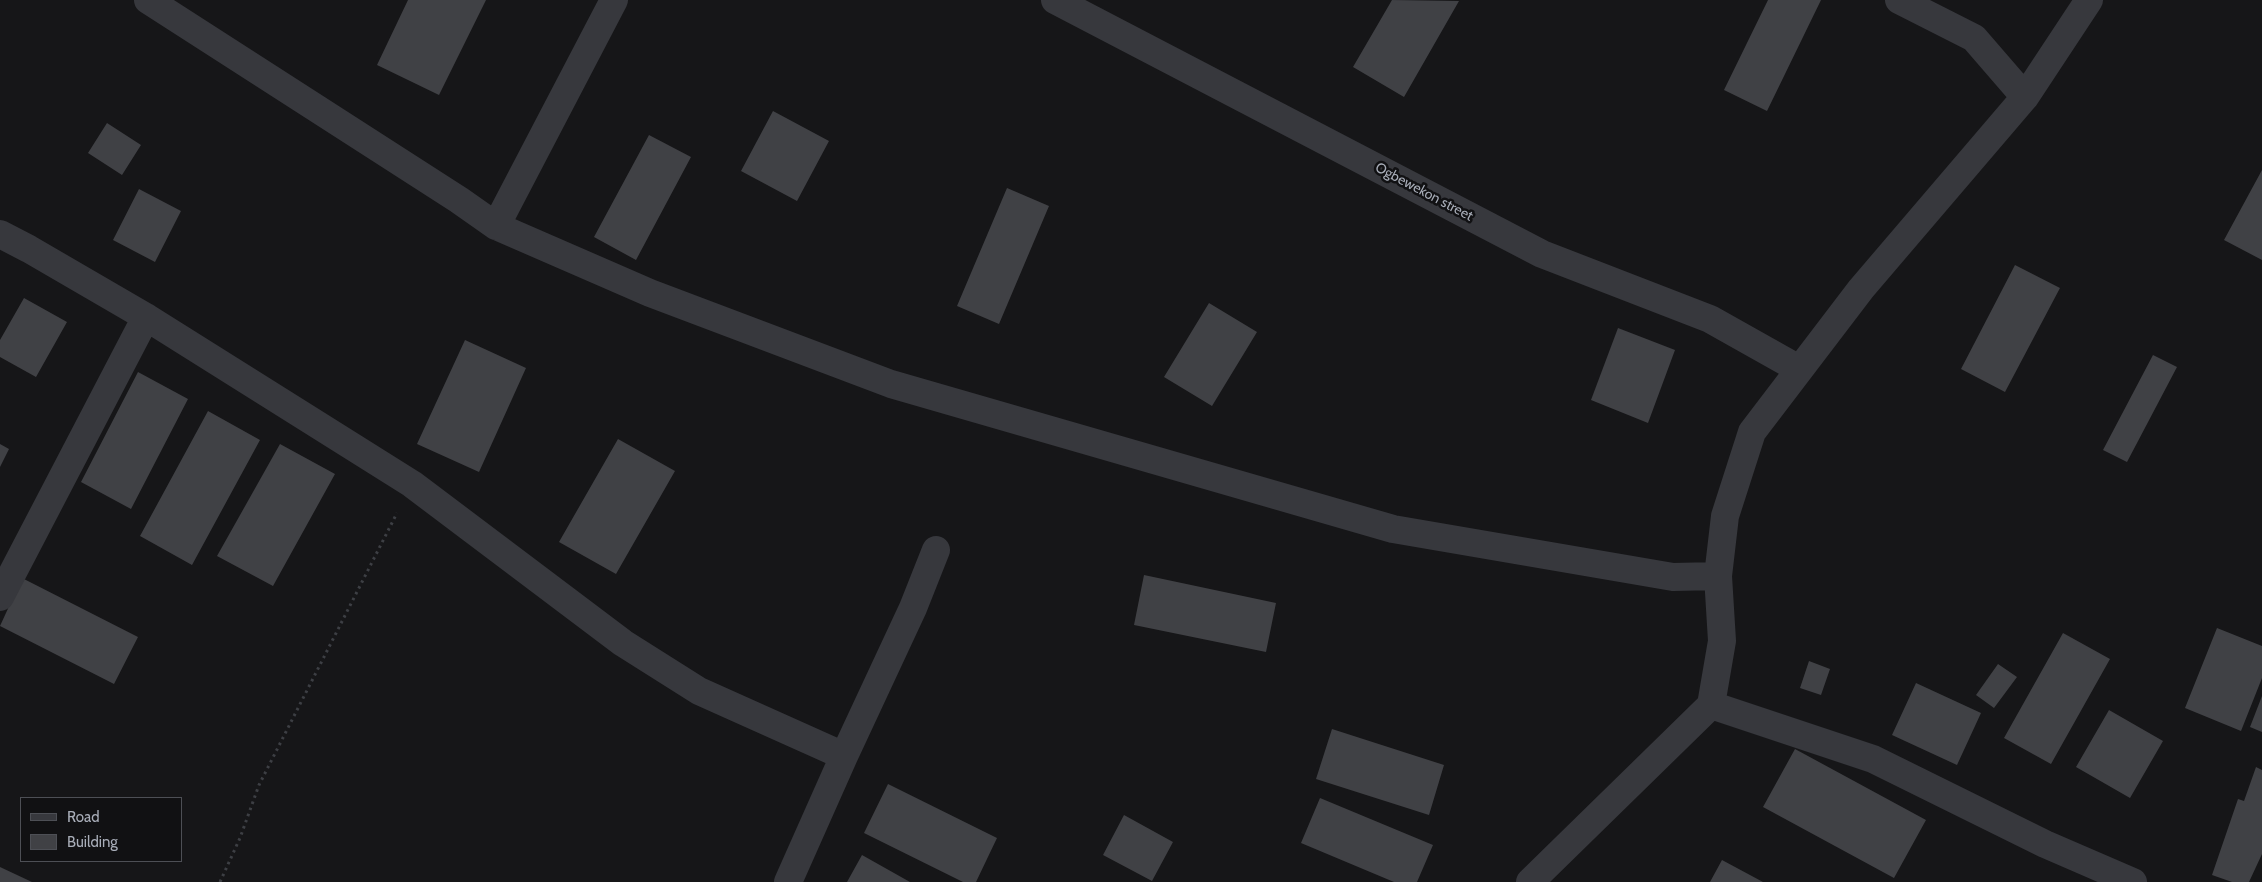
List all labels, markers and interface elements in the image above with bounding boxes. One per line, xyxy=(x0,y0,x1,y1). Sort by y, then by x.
street label: Ogbewekon street xyxy=(1372,159,1476,225)
legend xyxy=(20,797,182,862)
text: Road xyxy=(67,808,100,826)
text: Building xyxy=(67,833,118,851)

